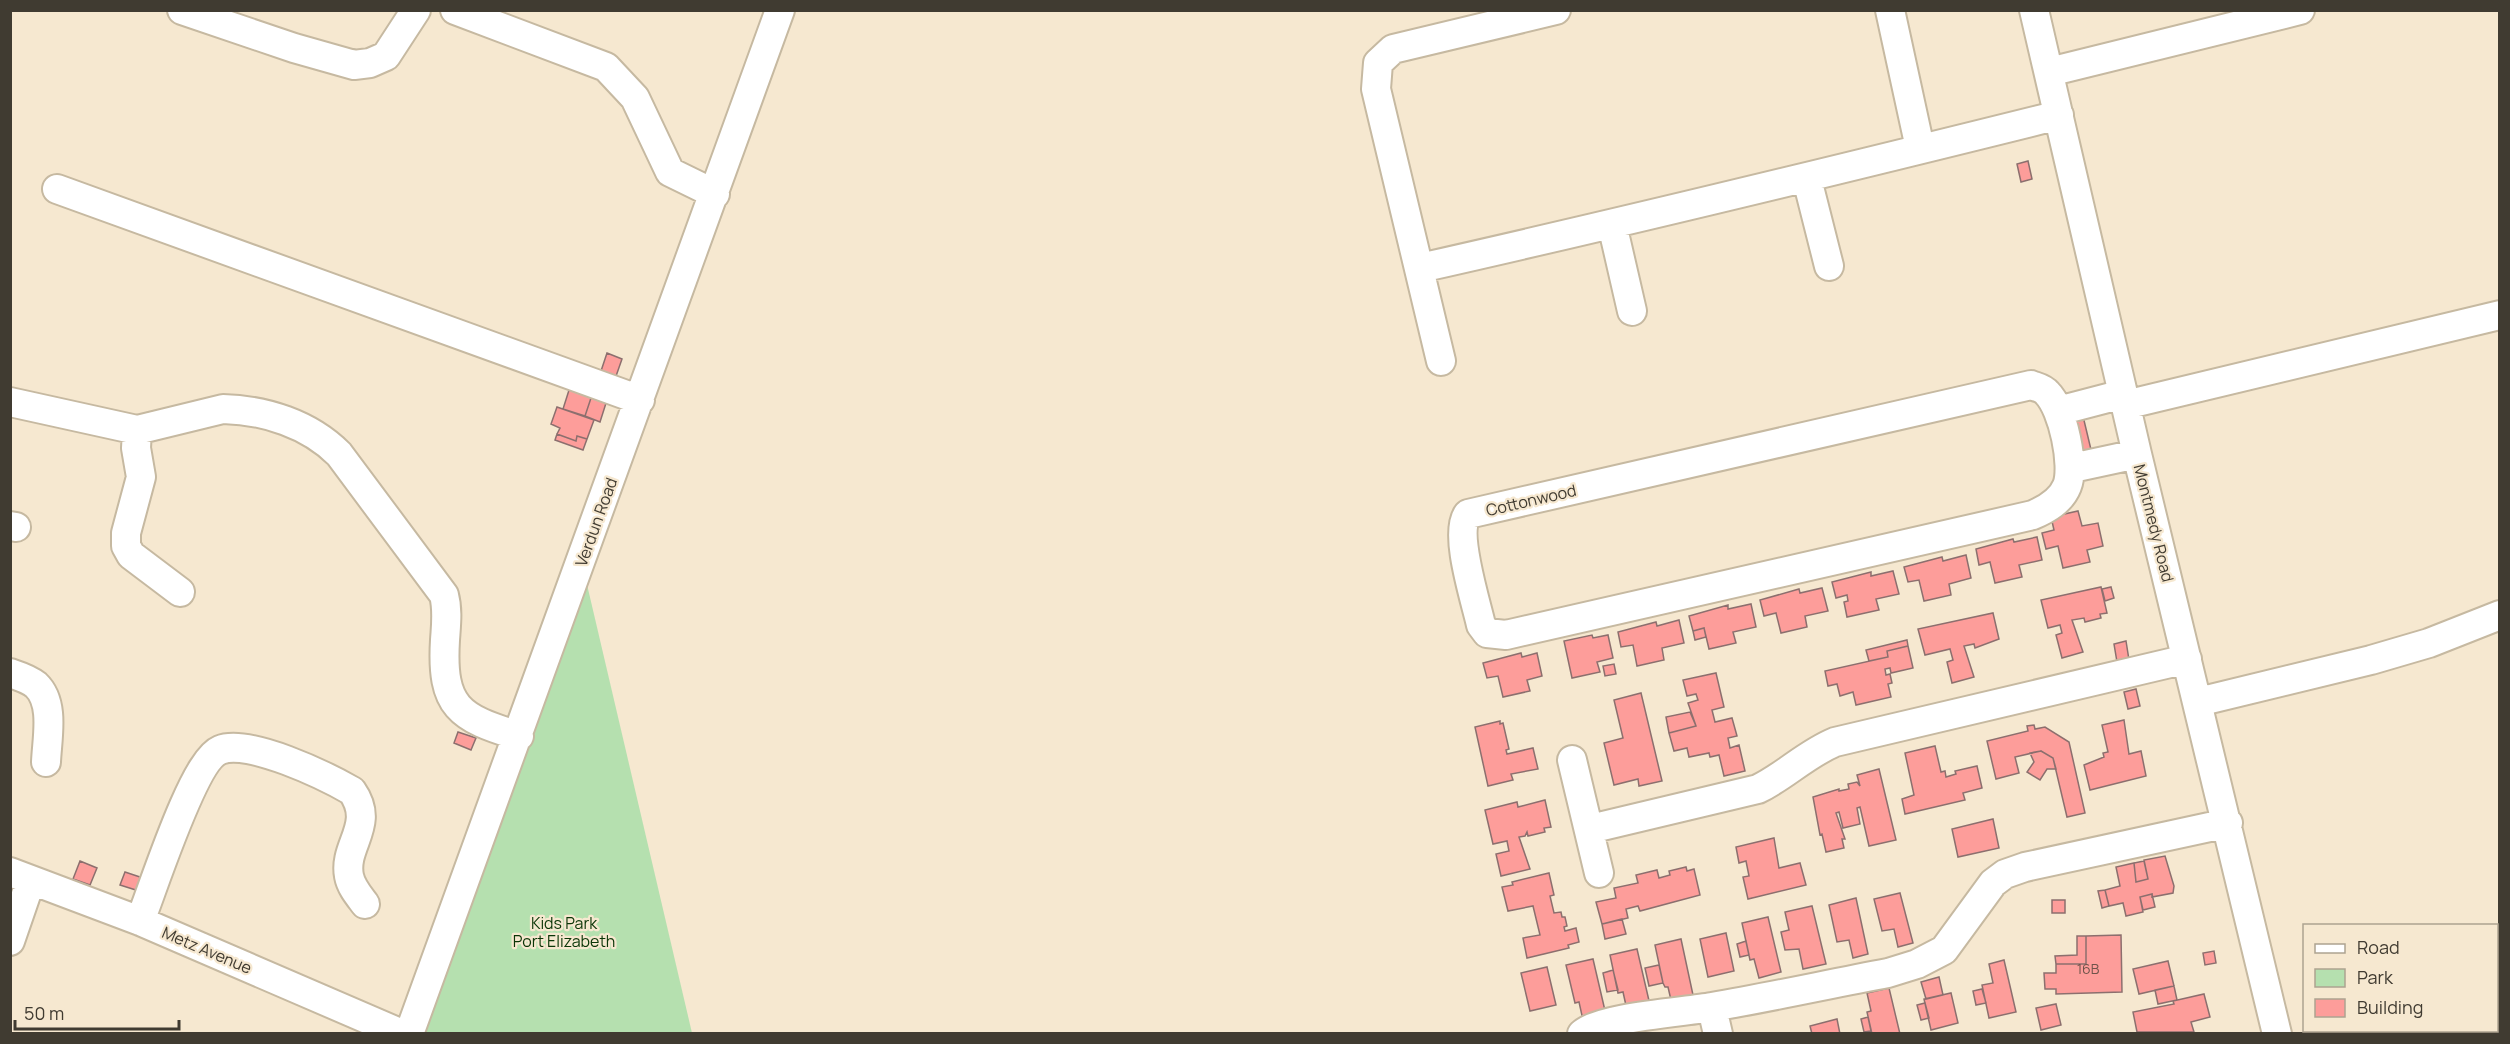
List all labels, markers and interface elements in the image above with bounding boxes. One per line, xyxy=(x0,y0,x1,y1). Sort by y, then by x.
street label: Montmedy Road xyxy=(2129,462,2179,584)
street label: Verdun Road xyxy=(570,474,622,570)
street label: Cottonwood xyxy=(1484,479,1578,521)
park label: Kids Park Port Elizabeth xyxy=(513,912,615,952)
street label: Metz Avenue xyxy=(159,921,255,979)
legend xyxy=(2303,924,2498,1032)
text: Road xyxy=(2357,935,2400,959)
house number: 16B xyxy=(2077,959,2100,978)
text: Park xyxy=(2357,965,2394,989)
scale bar xyxy=(15,993,178,1031)
text: Building xyxy=(2357,995,2423,1019)
text: 50 m xyxy=(24,1001,64,1025)

